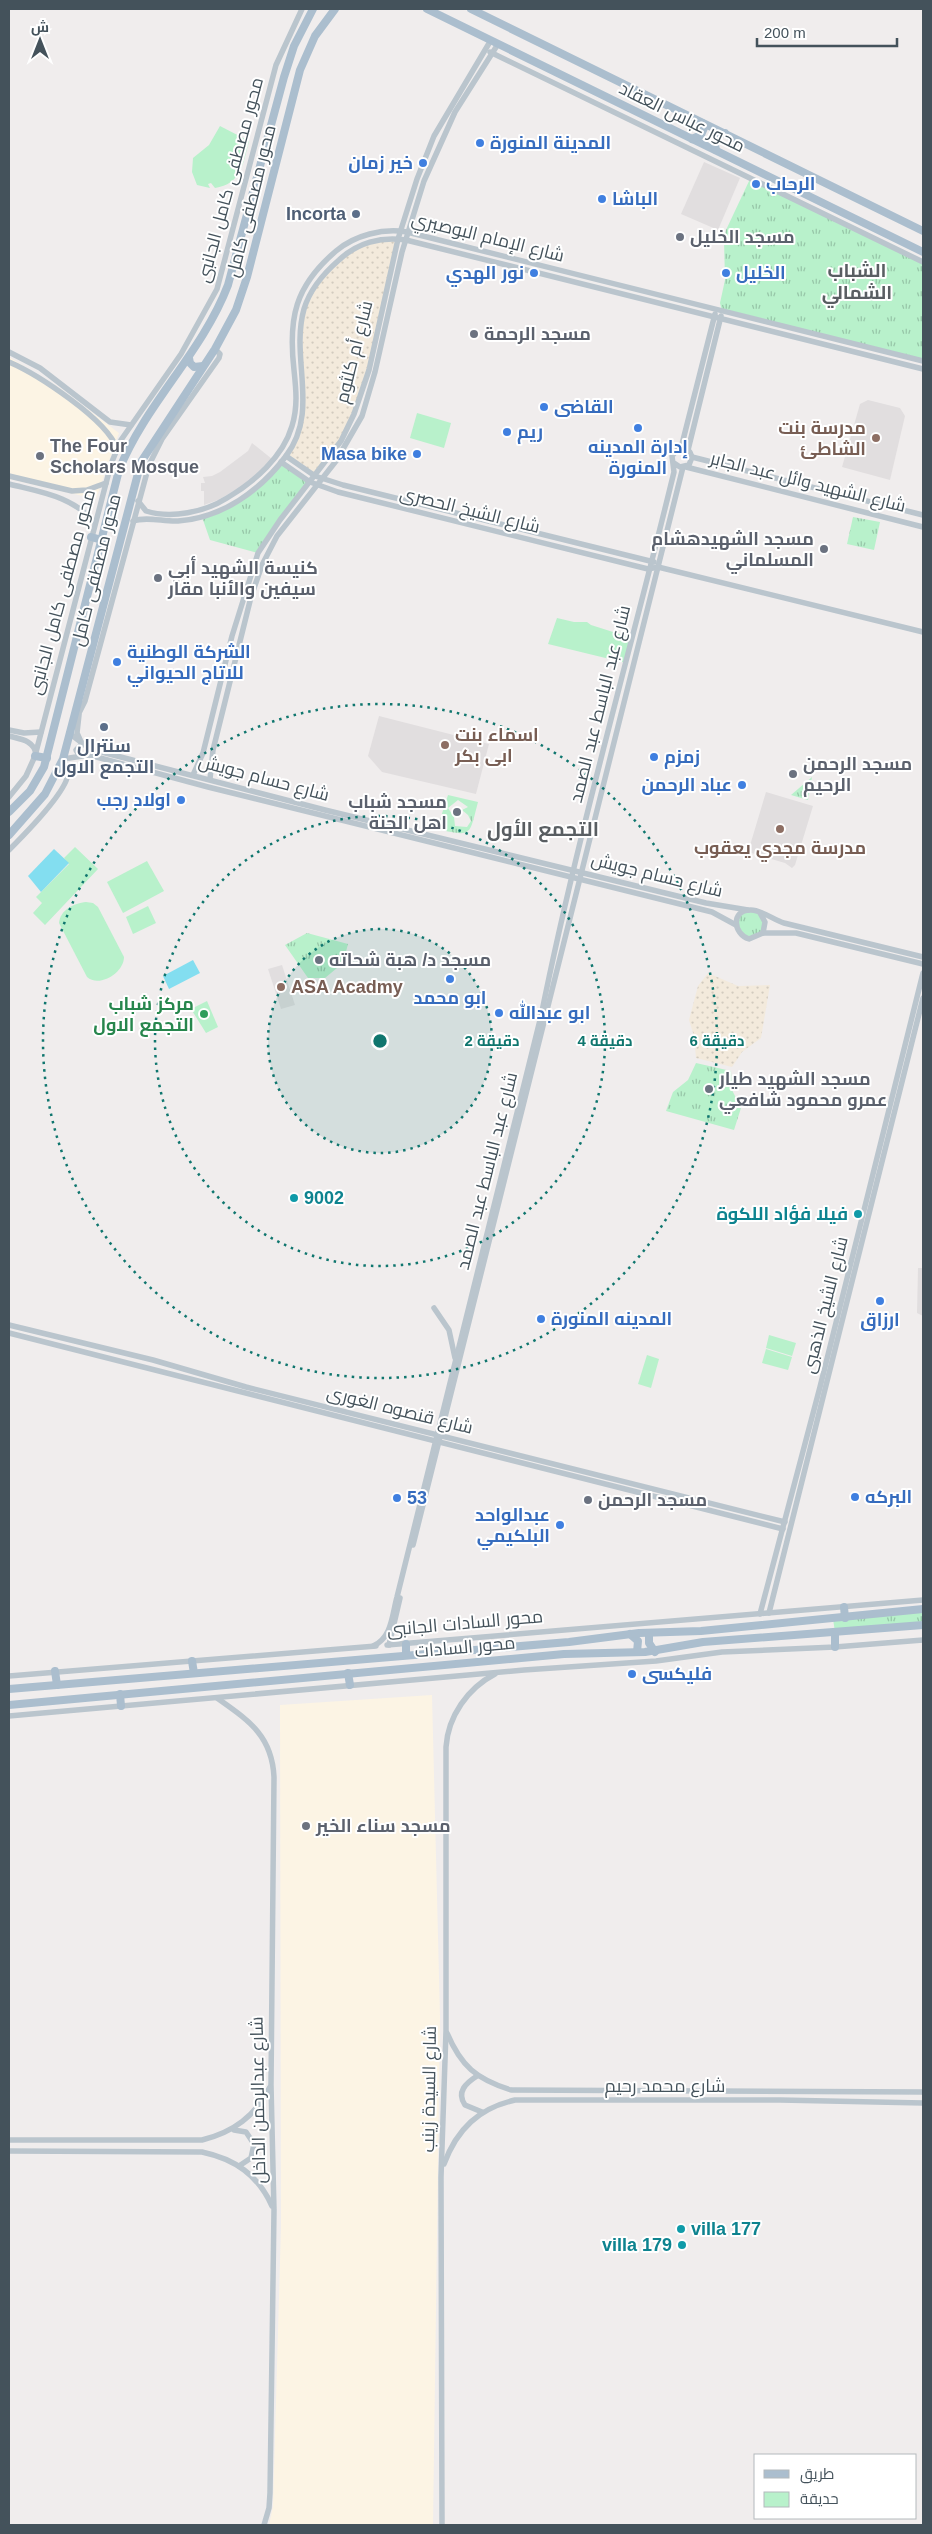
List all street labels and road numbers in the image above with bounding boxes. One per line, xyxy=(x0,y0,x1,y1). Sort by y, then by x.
street label: محور مصطفى كامل الجانبى xyxy=(192,75,268,285)
street label: محور عباس العقاد xyxy=(615,78,748,157)
street label: محور مصطفى كامل xyxy=(222,123,280,279)
street label: شارع الإمام البوصيري xyxy=(409,208,566,270)
street label: شارع أم كلثوم xyxy=(331,299,378,406)
street label: شارع الشهيد وائل عبد الجابر xyxy=(707,448,908,518)
street label: شارع الشيخ الحصرى xyxy=(397,483,542,539)
street label: محور مصطفى كامل الجانبى xyxy=(25,487,100,697)
street label: محور مصطفى كامل xyxy=(67,492,126,648)
street label: شارع عبد الباسط عبد الصمد xyxy=(566,603,636,805)
street label: شارع حسام جويش xyxy=(196,751,332,807)
street label: شارع حسام جويش xyxy=(589,849,725,903)
street label: شارع عبد الباسط عبد الصمد xyxy=(453,1070,523,1272)
street label: شارع الشيخ الذهبى xyxy=(798,1234,854,1376)
street label: شارع قنصوه الغورى xyxy=(324,1382,475,1440)
street label: محور السادات الجانبى xyxy=(386,1606,544,1641)
street label: محور السادات xyxy=(414,1633,516,1662)
street label: شارع عبدالرحمن الداخل xyxy=(247,2016,271,2184)
street label: شارع السيدة زينب xyxy=(418,2026,442,2152)
street label: شارع محمد رحيم xyxy=(605,2076,725,2098)

